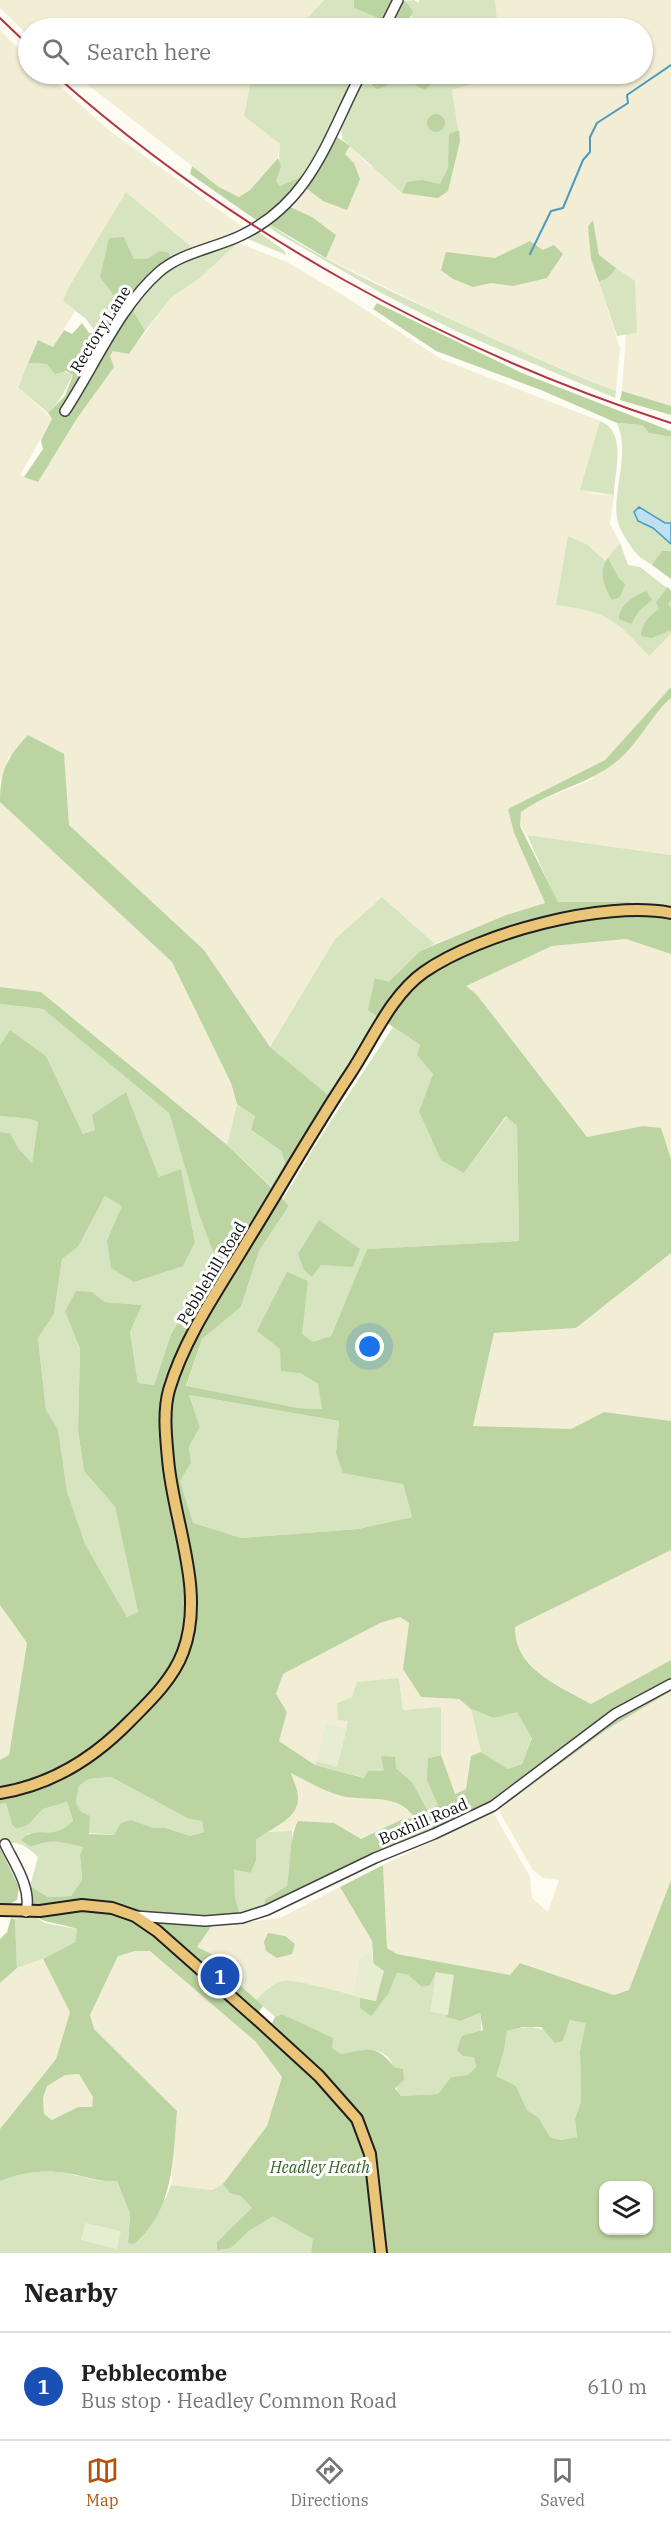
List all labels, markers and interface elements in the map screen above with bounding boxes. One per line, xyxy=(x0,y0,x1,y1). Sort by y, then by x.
search box xyxy=(18,18,653,84)
icon: search xyxy=(39,35,72,68)
text: Search here xyxy=(87,37,211,66)
street label: Rectory Lane xyxy=(65,282,135,376)
street label: Pebblehill Road xyxy=(172,1217,250,1328)
your location xyxy=(355,1332,384,1361)
street label: Boxhill Road xyxy=(375,1793,471,1849)
pin: 1 xyxy=(200,1954,240,1998)
park label: Headley Heath xyxy=(269,2157,370,2177)
map controls xyxy=(599,2181,653,2235)
button: layers xyxy=(599,2181,653,2235)
text: Nearby xyxy=(24,2275,118,2309)
text: Pebblecombe xyxy=(81,2358,227,2387)
text: 1 xyxy=(38,2373,50,2400)
text: 610 m xyxy=(587,2373,647,2400)
text: Bus stop · Headley Common Road xyxy=(81,2387,397,2414)
tab: Map xyxy=(86,2454,119,2510)
tab: Directions xyxy=(291,2454,369,2510)
tab: Saved xyxy=(540,2454,585,2510)

